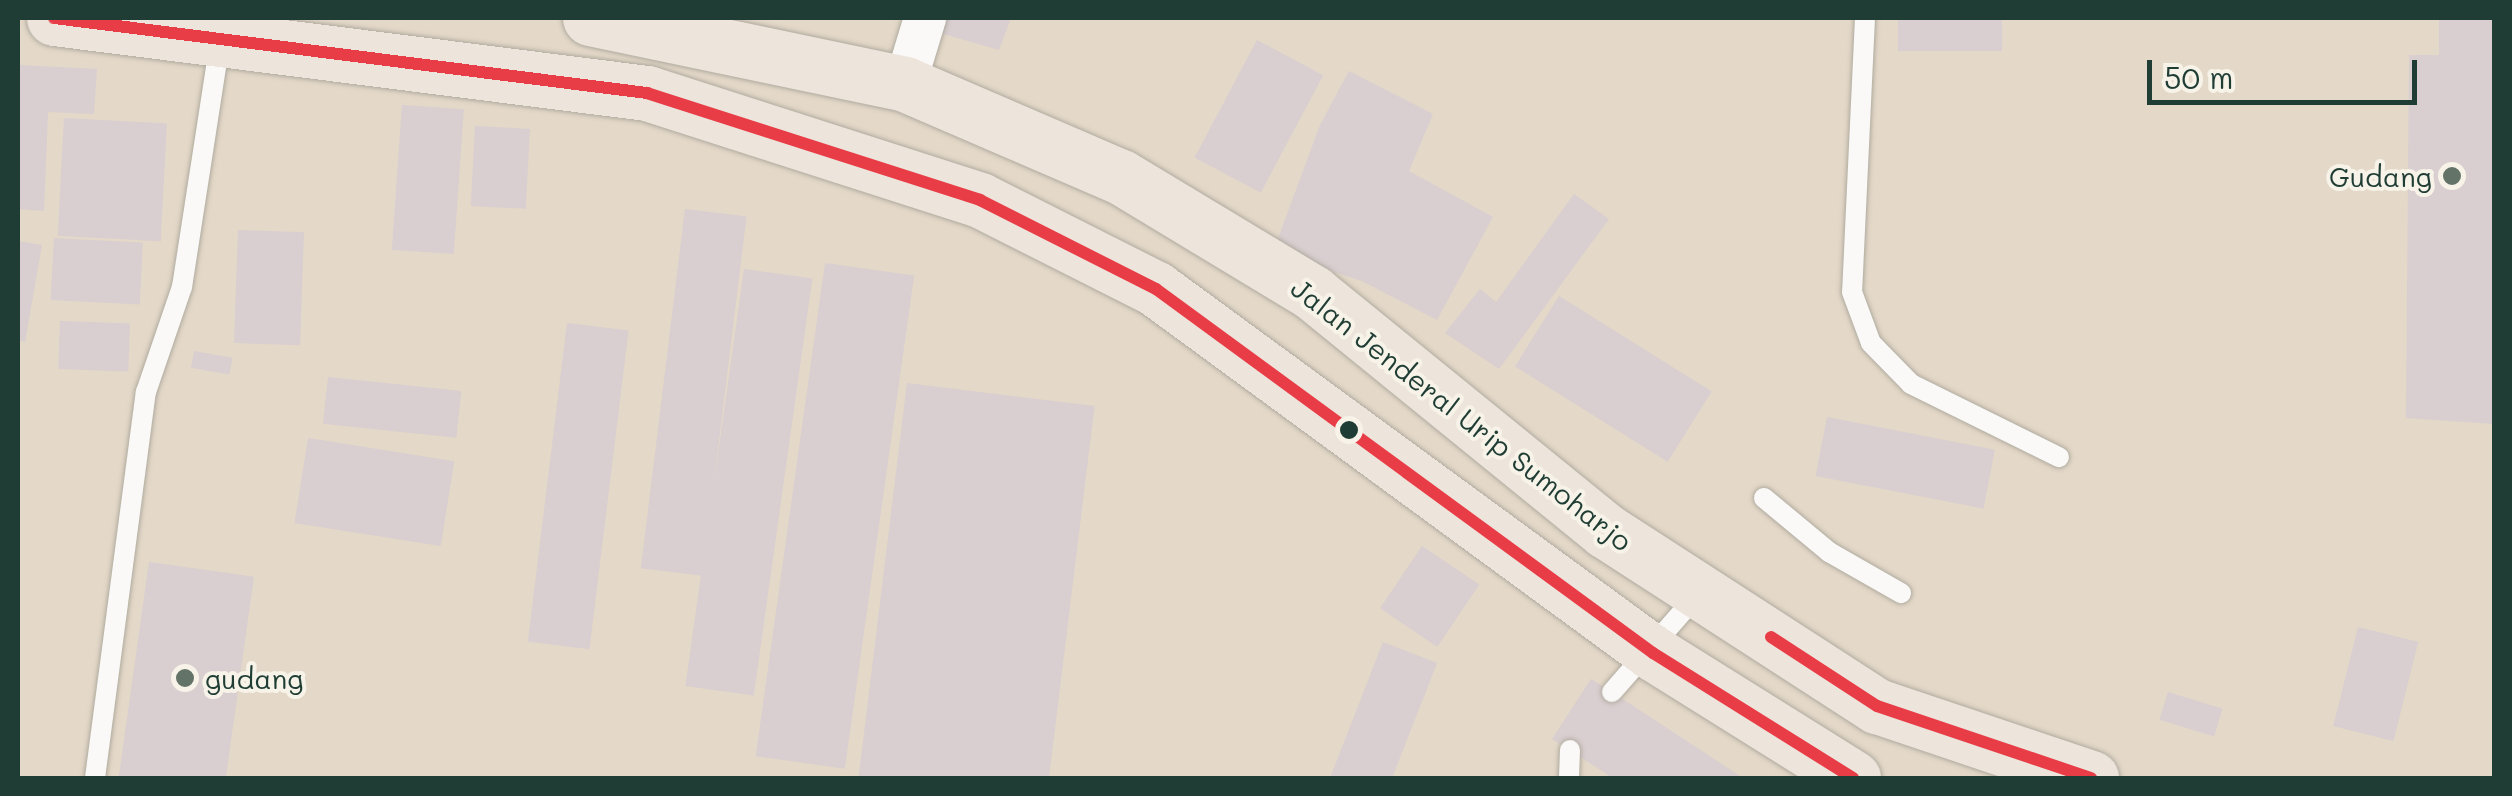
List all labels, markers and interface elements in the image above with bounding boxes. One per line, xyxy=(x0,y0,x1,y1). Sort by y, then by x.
scale bar xyxy=(2152,40,2422,102)
text: 50 m xyxy=(2164,57,2234,97)
place label: Gudang xyxy=(2329,159,2432,193)
marker: Gudang xyxy=(2441,165,2463,187)
street label: Jalan Jenderal Urip Sumoharjo xyxy=(1285,270,1639,558)
unlabelled marker xyxy=(1339,420,1359,440)
place label: gudang xyxy=(205,661,304,695)
marker: gudang xyxy=(174,667,196,689)

